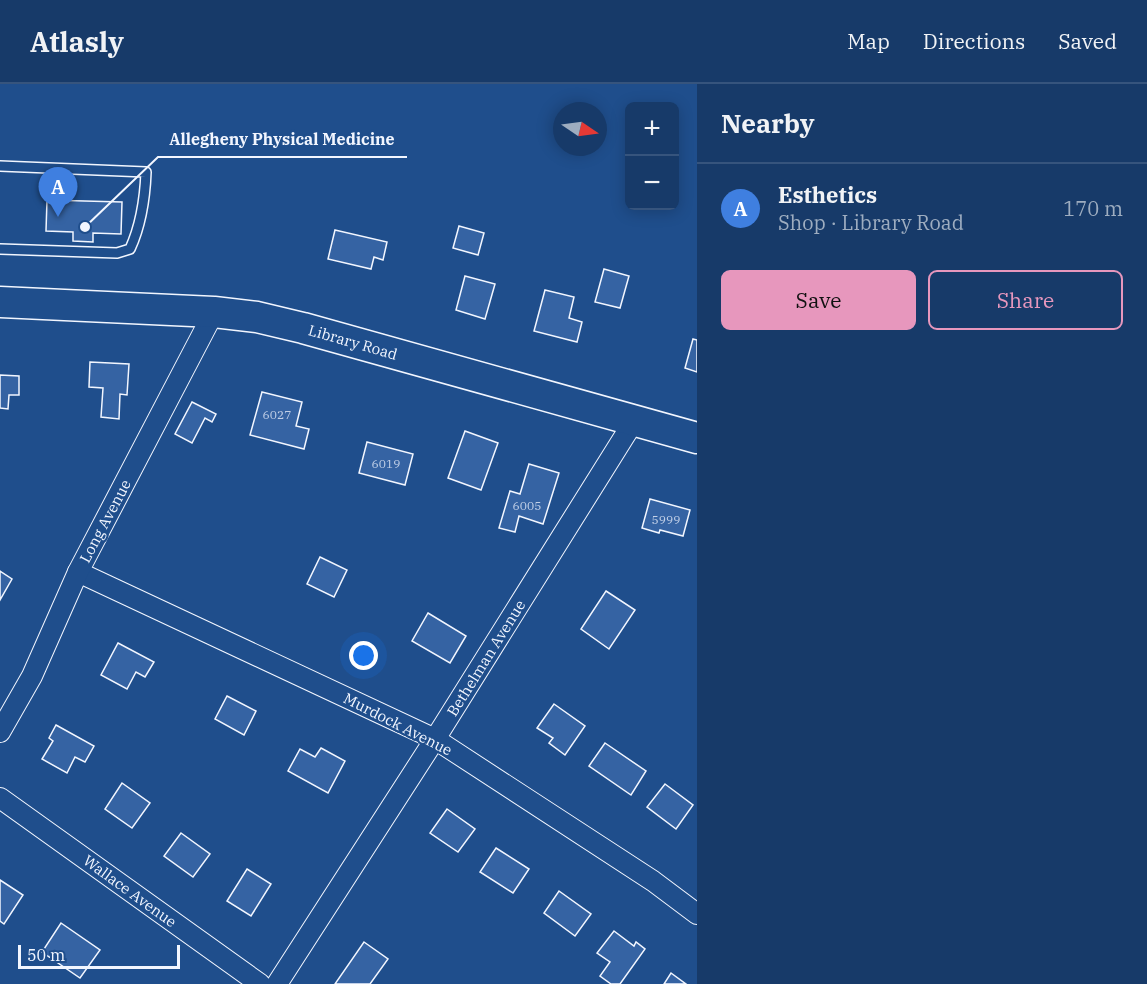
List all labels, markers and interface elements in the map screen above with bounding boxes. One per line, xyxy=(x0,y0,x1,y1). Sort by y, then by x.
text: Atlasly xyxy=(30,23,124,60)
text: Map xyxy=(847,27,890,55)
text: Directions xyxy=(923,27,1025,55)
text: Saved xyxy=(1058,27,1117,55)
north arrow xyxy=(553,102,607,156)
map controls xyxy=(625,102,679,210)
button: + xyxy=(625,102,679,156)
text: Nearby xyxy=(721,106,815,140)
callout: Allegheny Physical Medicine xyxy=(158,123,407,157)
text: Allegheny Physical Medicine xyxy=(169,129,395,149)
button: − xyxy=(625,156,679,210)
pin: A xyxy=(38,168,78,217)
text: Esthetics xyxy=(778,180,877,209)
text: A xyxy=(734,195,747,222)
text: 170 m xyxy=(1063,195,1123,222)
text: Shop · Library Road xyxy=(778,209,964,236)
button: Save xyxy=(721,270,916,330)
button: Share xyxy=(928,270,1123,330)
street label: Library Road xyxy=(306,320,400,364)
house number: 6027 xyxy=(263,407,291,422)
house number: 6019 xyxy=(372,456,400,471)
street label: Long Avenue xyxy=(75,476,135,566)
house number: 6005 xyxy=(513,498,541,513)
house number: 5999 xyxy=(652,512,680,527)
street label: Bethelman Avenue xyxy=(443,596,529,720)
your location xyxy=(349,641,378,670)
street label: Murdock Avenue xyxy=(340,688,456,760)
street label: Wallace Avenue xyxy=(80,851,180,931)
scale bar xyxy=(18,942,180,970)
text: 50 m xyxy=(27,945,65,965)

